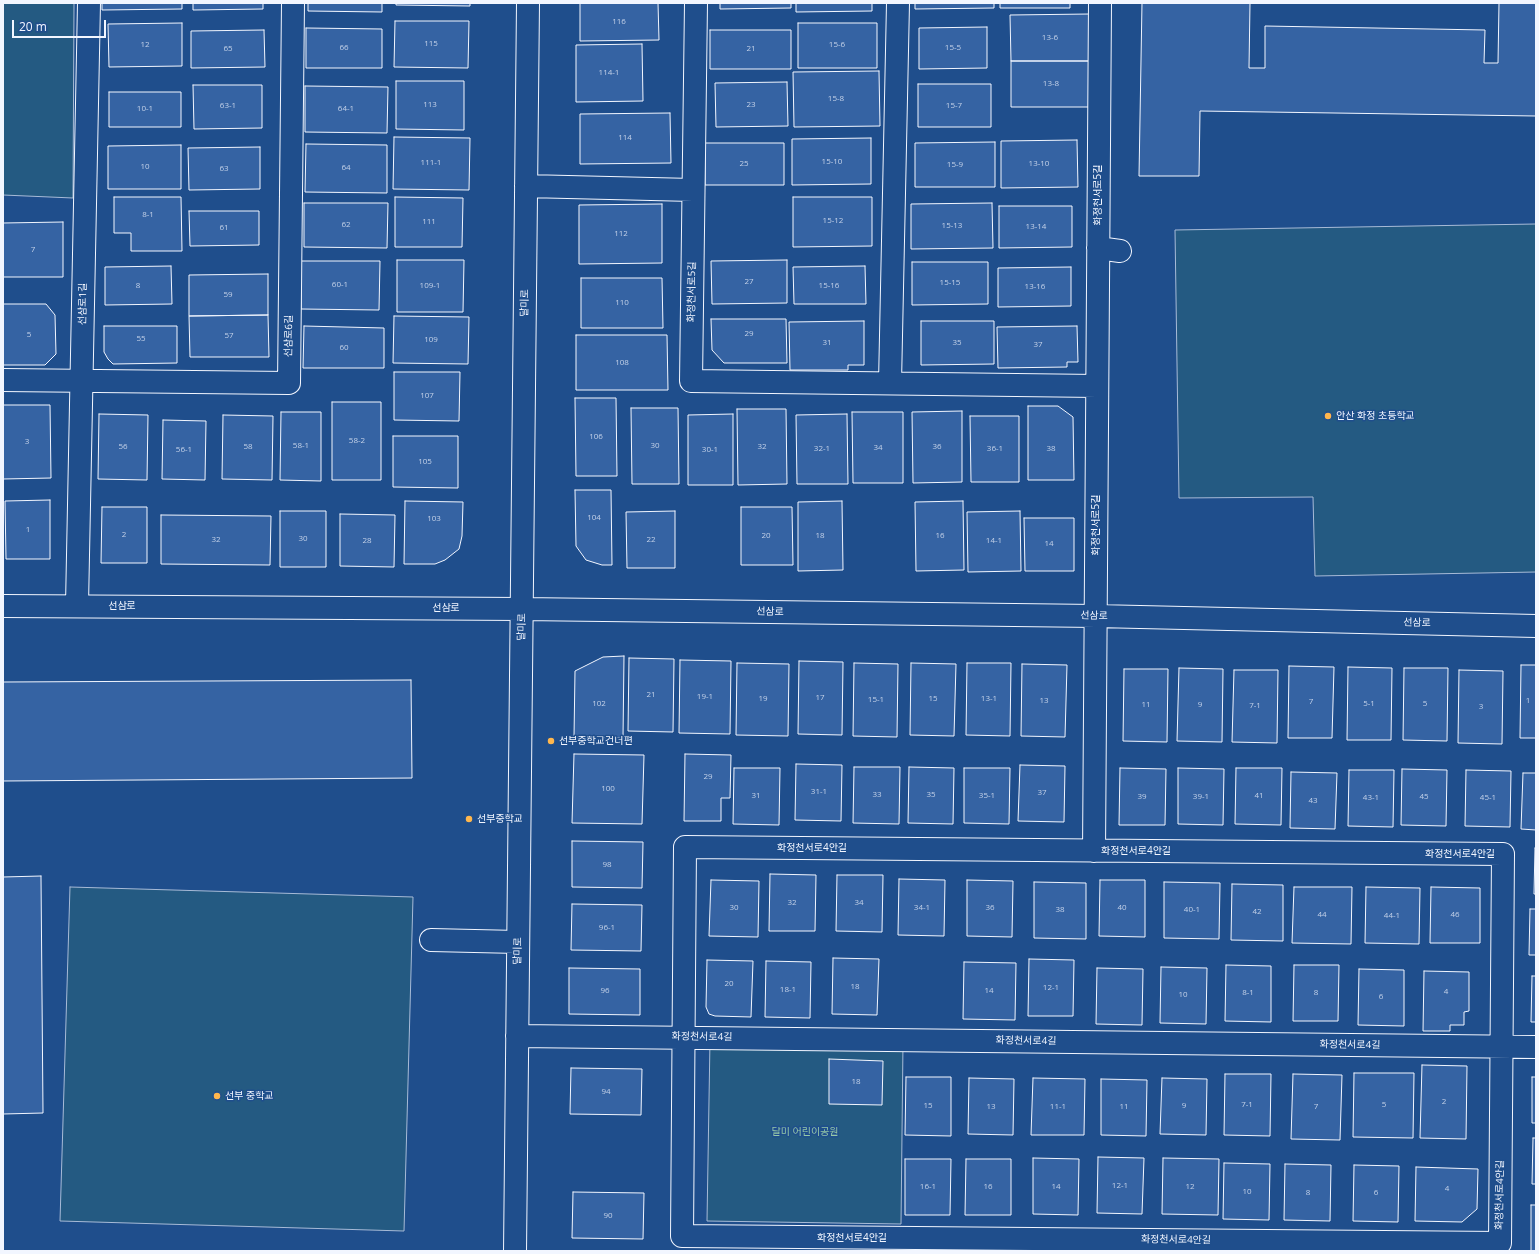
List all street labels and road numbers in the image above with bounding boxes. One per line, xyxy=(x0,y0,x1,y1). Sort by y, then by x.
street label: 화정천서로5길 xyxy=(1092,165,1104,225)
street label: 화정천서로5길 xyxy=(685,261,699,323)
street label: 선삼로1길 xyxy=(77,283,89,325)
street label: 달미로 xyxy=(519,289,531,317)
street label: 선삼로6길 xyxy=(283,315,295,357)
street label: 화정천서로5길 xyxy=(1090,495,1102,555)
street label: 선삼로 xyxy=(108,600,136,612)
street label: 선삼로 xyxy=(432,602,460,614)
street label: 선삼로 xyxy=(756,606,784,618)
street label: 선삼로 xyxy=(1080,610,1108,622)
street label: 달미로 xyxy=(516,613,528,641)
street label: 선삼로 xyxy=(1403,617,1431,629)
street label: 화정천서로4안길 xyxy=(777,842,847,854)
street label: 화정천서로4안길 xyxy=(1101,845,1171,857)
street label: 화정천서로4안길 xyxy=(1425,848,1495,860)
street label: 달미로 xyxy=(512,937,524,965)
street label: 화정천서로4길 xyxy=(671,1030,733,1044)
street label: 화정천서로4길 xyxy=(995,1034,1057,1048)
street label: 화정천서로4길 xyxy=(1319,1038,1381,1052)
street label: 화정천서로4안길 xyxy=(1493,1160,1507,1230)
street label: 화정천서로4안길 xyxy=(817,1232,887,1244)
street label: 화정천서로4안길 xyxy=(1141,1233,1211,1247)

